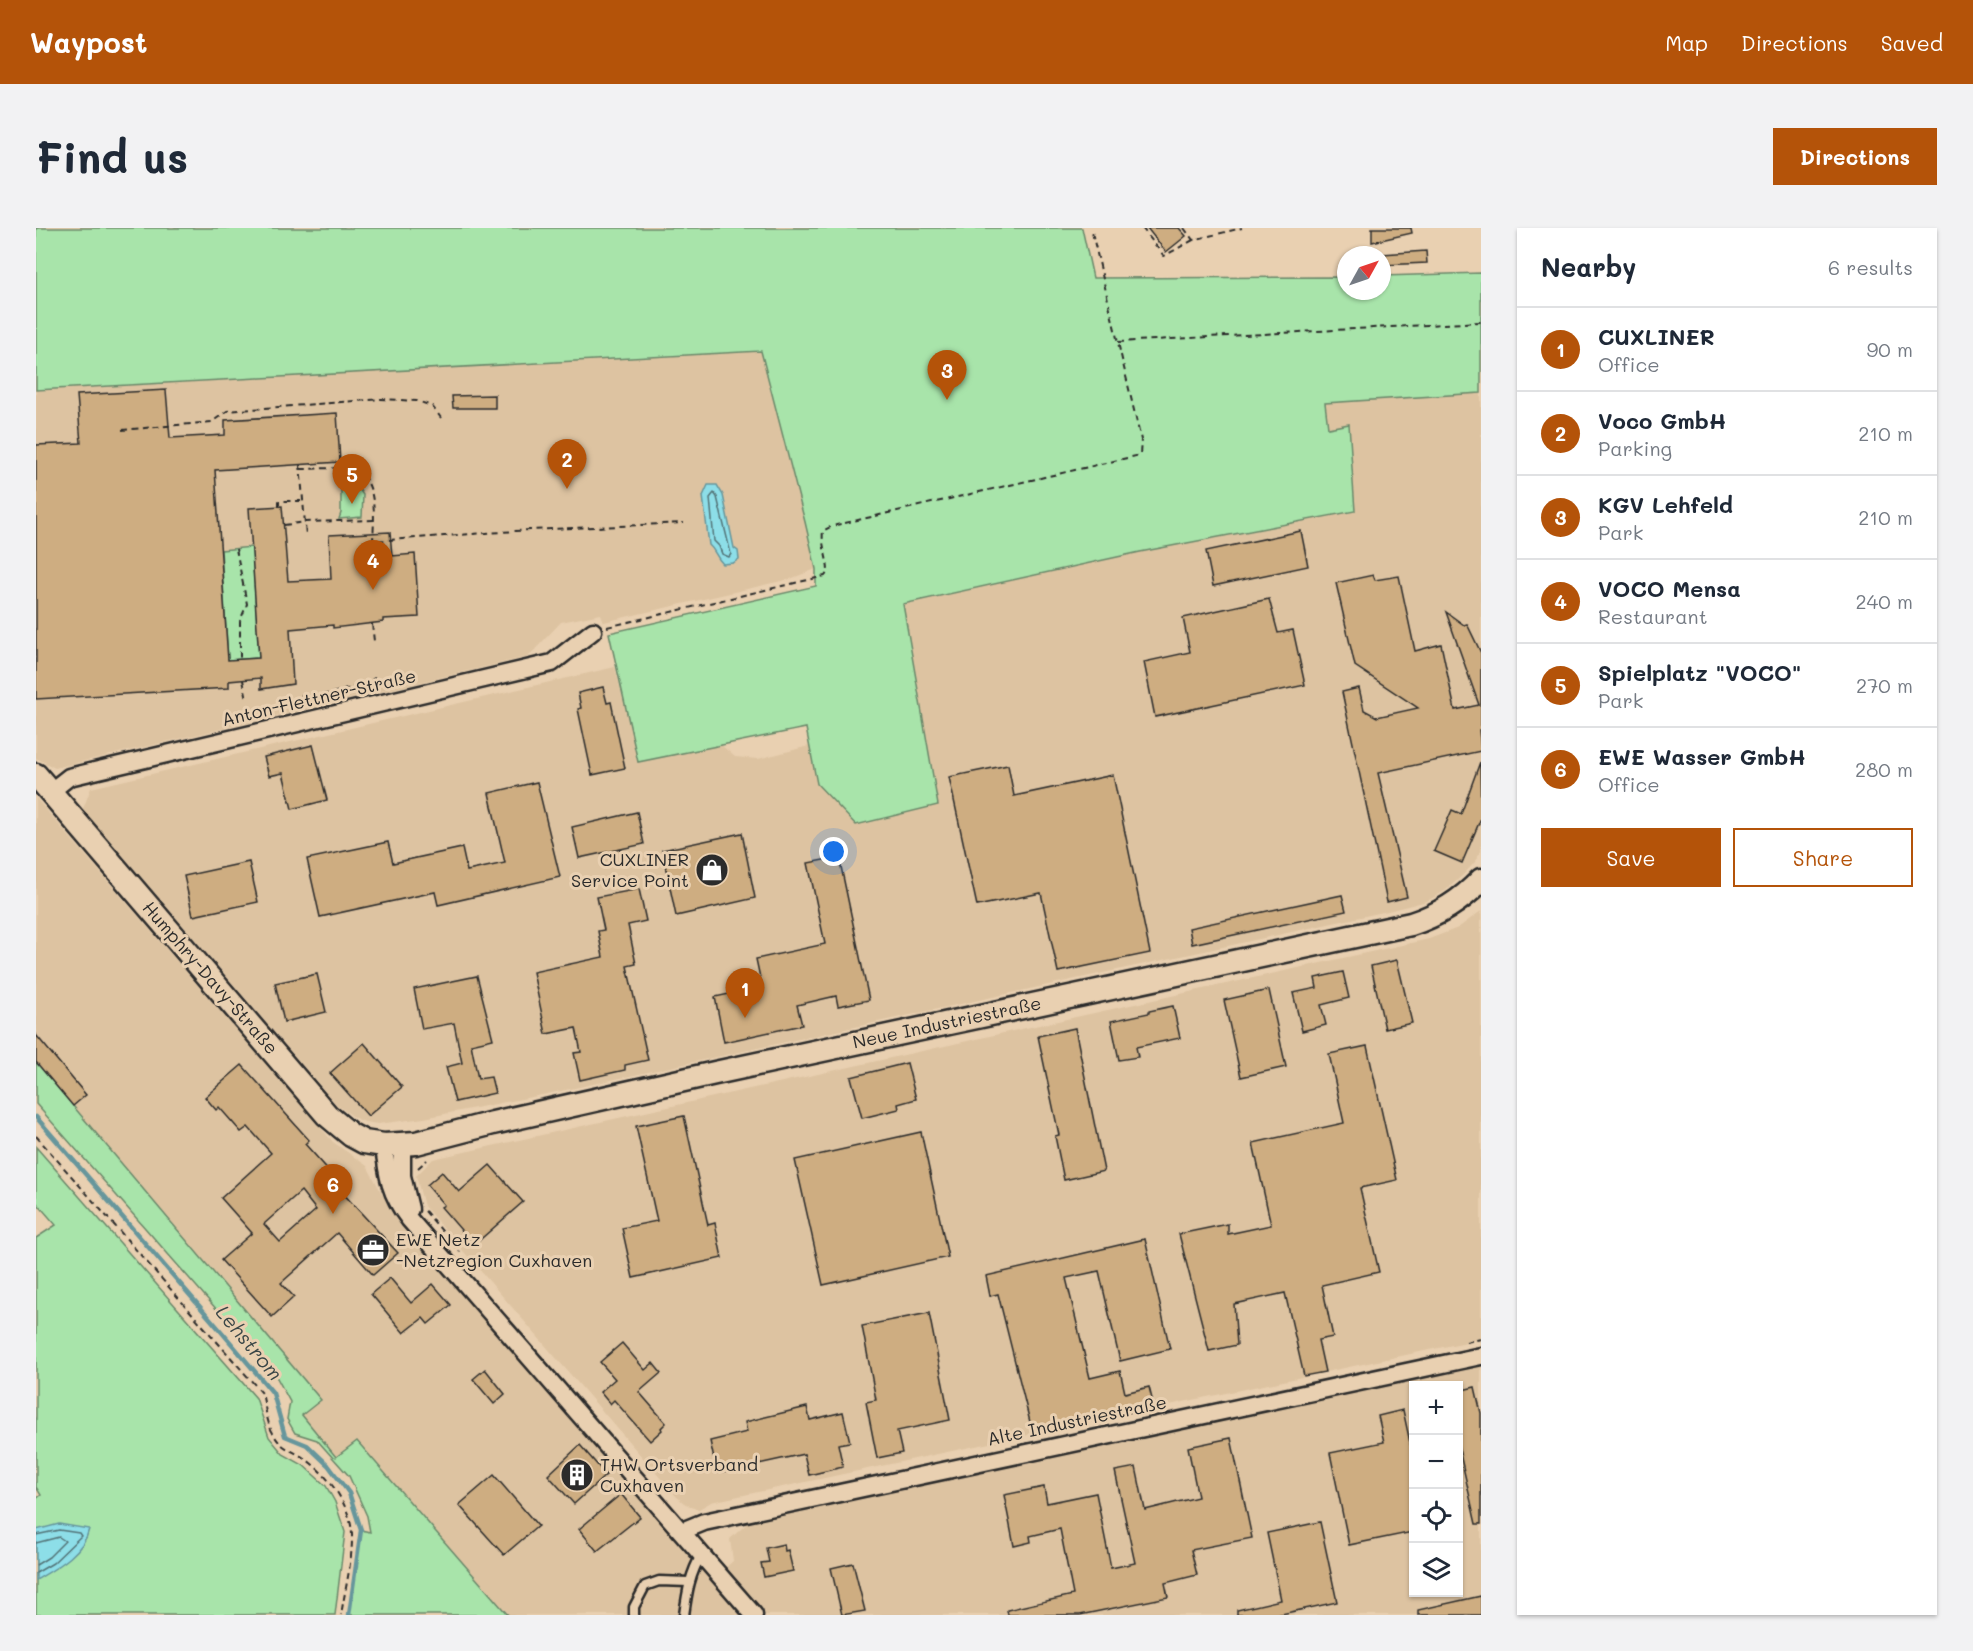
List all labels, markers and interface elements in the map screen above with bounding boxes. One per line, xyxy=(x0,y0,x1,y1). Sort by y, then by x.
text: Waypost xyxy=(30,24,147,60)
text: Map xyxy=(1665,29,1708,56)
text: Directions xyxy=(1741,29,1848,56)
text: Saved xyxy=(1881,29,1943,56)
button: Directions xyxy=(1773,128,1937,185)
text: Find us xyxy=(36,129,188,184)
north arrow xyxy=(1337,246,1391,300)
text: Nearby xyxy=(1541,250,1636,284)
text: 6 results xyxy=(1828,254,1913,280)
text: CUXLINER xyxy=(1598,322,1715,351)
text: 1 xyxy=(1556,336,1565,362)
text: 90 m xyxy=(1867,336,1913,362)
pin: 3 xyxy=(928,350,966,400)
text: Office xyxy=(1598,351,1660,377)
text: Voco GmbH xyxy=(1598,406,1726,435)
text: 2 xyxy=(1555,420,1566,446)
text: 210 m xyxy=(1858,420,1913,446)
text: Parking xyxy=(1598,435,1672,461)
pin: 2 xyxy=(548,440,586,489)
pin: 5 xyxy=(332,454,372,504)
text: KGV Lehfeld xyxy=(1598,490,1733,519)
text: 3 xyxy=(1555,504,1567,530)
text: 210 m xyxy=(1858,504,1913,530)
text: Park xyxy=(1598,519,1643,545)
pin: 4 xyxy=(354,540,392,590)
text: VOCO Mensa xyxy=(1598,574,1741,603)
text: 4 xyxy=(1554,588,1567,614)
text: 240 m xyxy=(1855,588,1913,614)
text: Restaurant xyxy=(1598,603,1708,629)
text: Spielplatz "VOCO" xyxy=(1598,658,1801,687)
street label: Anton-Flettner-Straße xyxy=(219,663,418,731)
text: 5 xyxy=(1555,672,1566,698)
text: 270 m xyxy=(1856,672,1913,698)
text: Park xyxy=(1598,687,1643,713)
text: EWE Wasser GmbH xyxy=(1598,742,1806,771)
text: 6 xyxy=(1554,756,1567,782)
text: 280 m xyxy=(1855,756,1913,782)
text: Office xyxy=(1598,771,1660,797)
button: Save xyxy=(1541,828,1721,887)
button: Share xyxy=(1733,828,1913,887)
your location xyxy=(819,837,848,866)
place label: CUXLINER Service Point xyxy=(571,847,689,892)
shop icon: CUXLINER Service Point xyxy=(694,852,730,888)
street label: Humphry-Davy-Straße xyxy=(138,896,284,1059)
pin: 1 xyxy=(726,968,764,1018)
street label: Neue Industriestraße xyxy=(850,990,1043,1054)
pin: 6 xyxy=(314,1164,352,1214)
place label: EWE Netz -Netzregion Cuxhaven xyxy=(396,1227,592,1272)
office icon: EWE Netz -Netzregion Cuxhaven xyxy=(355,1232,391,1268)
water label: Lehstrom xyxy=(211,1299,289,1385)
map controls xyxy=(1409,1381,1463,1597)
button: + xyxy=(1409,1381,1463,1435)
street label: Alte Industriestraße xyxy=(985,1389,1169,1451)
button: − xyxy=(1409,1435,1463,1489)
place label: THW Ortsverband Cuxhaven xyxy=(600,1452,758,1497)
building icon: THW Ortsverband Cuxhaven xyxy=(559,1457,595,1493)
button: locate xyxy=(1409,1489,1463,1543)
button: layers xyxy=(1409,1543,1463,1597)

